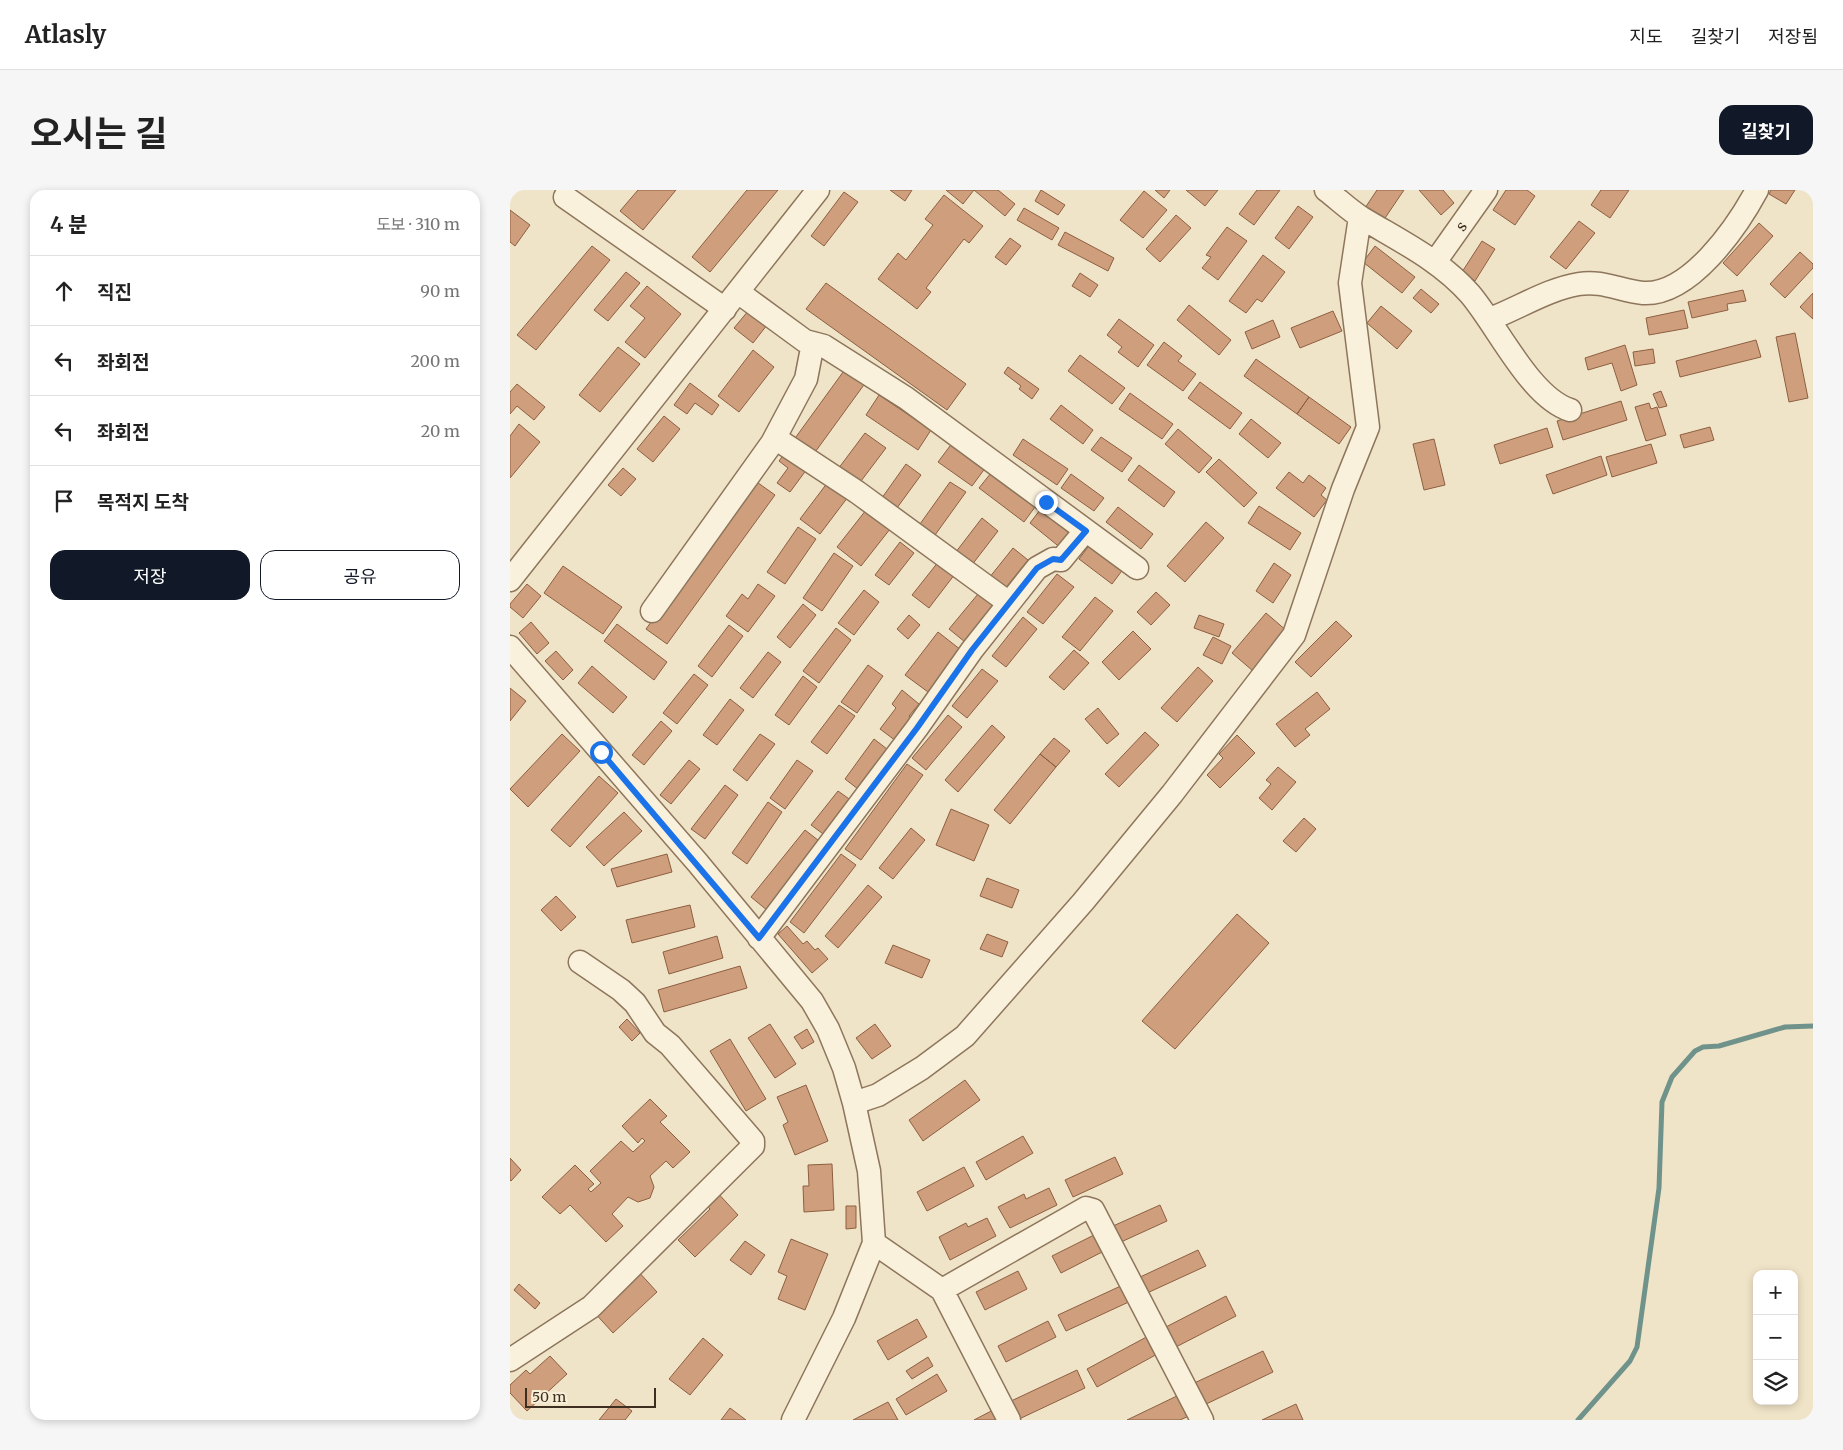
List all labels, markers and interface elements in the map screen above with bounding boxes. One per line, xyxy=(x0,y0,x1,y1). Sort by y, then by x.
text: Atlasly xyxy=(25,19,106,50)
text: 지도 xyxy=(1630,25,1663,48)
text: 길찾기 xyxy=(1691,25,1740,48)
text: 저장됨 xyxy=(1768,25,1818,48)
button: 길찾기 xyxy=(1719,105,1813,155)
text: 오시는 길 xyxy=(30,112,167,156)
text: 4 분 xyxy=(50,211,88,238)
text: 도보 · 310 m xyxy=(376,214,460,234)
street label: s xyxy=(1451,218,1471,234)
icon: ahead xyxy=(50,277,78,305)
text: 직진 xyxy=(97,280,132,304)
text: 90 m xyxy=(420,281,460,301)
icon: left xyxy=(50,347,78,375)
text: 좌회전 xyxy=(97,350,149,374)
text: 200 m xyxy=(410,351,460,371)
icon: left xyxy=(50,417,78,445)
text: 좌회전 xyxy=(97,420,149,444)
text: 20 m xyxy=(421,421,460,441)
icon: arrive xyxy=(50,487,78,515)
text: 목적지 도착 xyxy=(97,490,189,514)
route end xyxy=(1035,491,1058,514)
button: 저장 xyxy=(50,550,250,600)
button: 공유 xyxy=(260,550,460,600)
route start xyxy=(590,741,613,764)
map controls xyxy=(1753,1270,1798,1405)
button: + xyxy=(1753,1270,1798,1315)
button: − xyxy=(1753,1315,1798,1360)
button: layers xyxy=(1753,1360,1798,1405)
scale bar xyxy=(525,1385,656,1408)
text: 50 m xyxy=(532,1388,566,1406)

